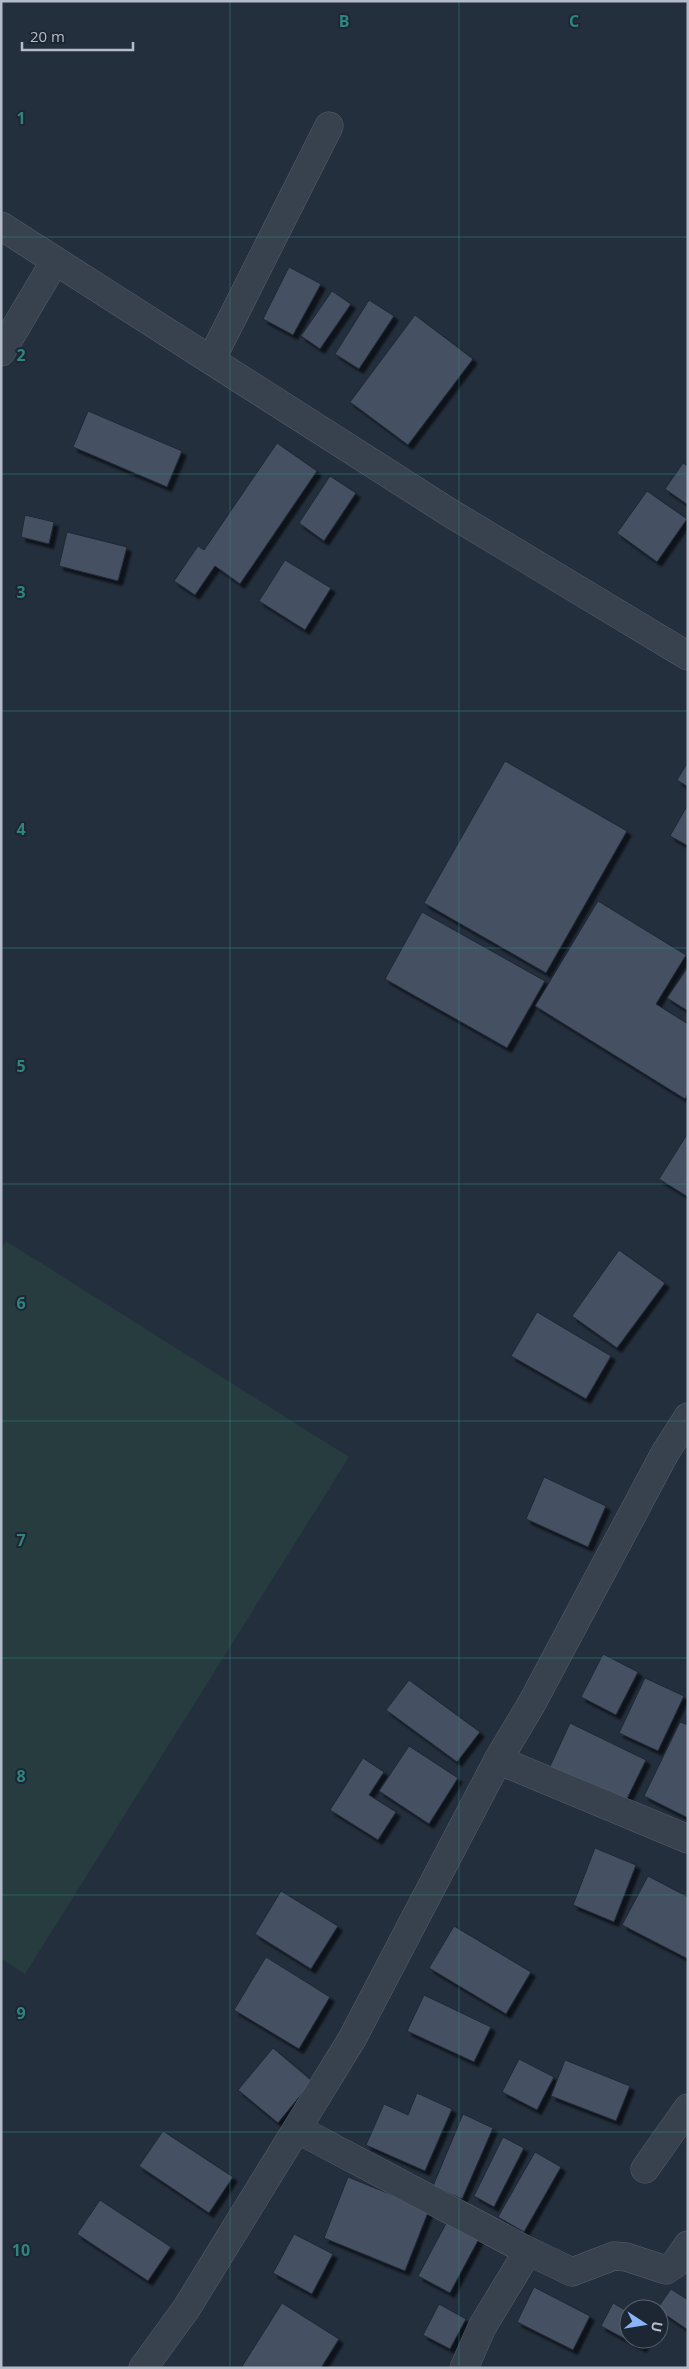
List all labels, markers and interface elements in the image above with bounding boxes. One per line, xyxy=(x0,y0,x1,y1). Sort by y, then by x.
text: B xyxy=(339,10,349,32)
text: C xyxy=(569,10,579,32)
scale bar xyxy=(22,20,134,52)
text: 20 m xyxy=(30,26,65,46)
text: 1 xyxy=(16,107,26,129)
text: 2 xyxy=(16,344,26,366)
text: 3 xyxy=(16,581,26,603)
text: 4 xyxy=(16,818,26,840)
text: 5 xyxy=(16,1055,26,1077)
text: 6 xyxy=(16,1292,26,1314)
text: 7 xyxy=(16,1529,26,1551)
text: 8 xyxy=(16,1765,26,1787)
text: 9 xyxy=(16,2002,26,2024)
text: 10 xyxy=(12,2239,30,2261)
north arrow xyxy=(619,2299,669,2349)
text: U xyxy=(647,2320,668,2334)

